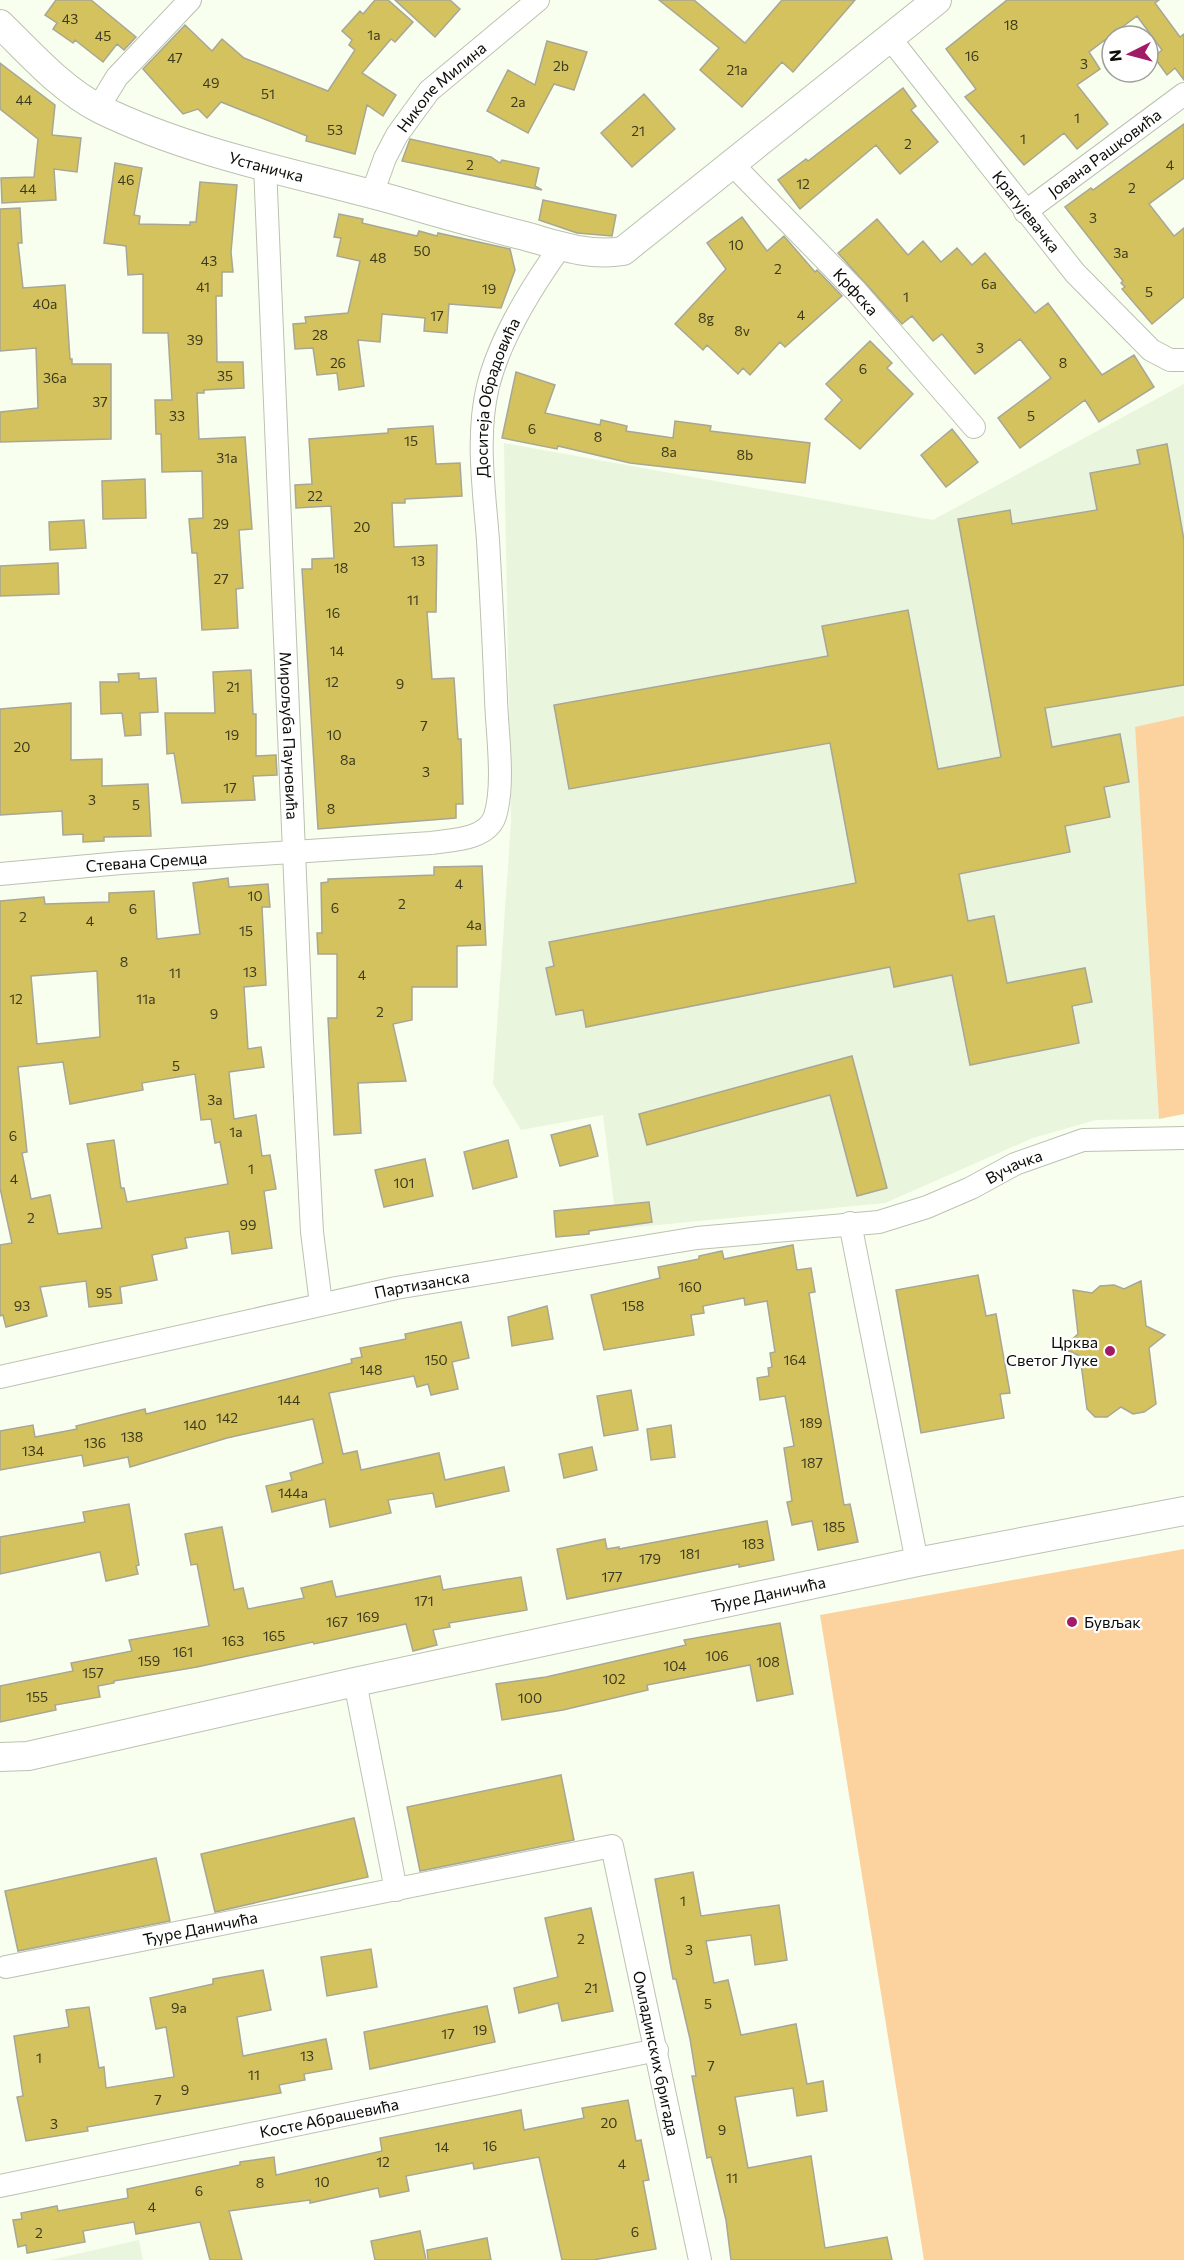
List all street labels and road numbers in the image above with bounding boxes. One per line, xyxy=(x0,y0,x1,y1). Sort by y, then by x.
street label: Николе Милина xyxy=(392,38,490,136)
street label: Јована Рашковића xyxy=(1044,104,1164,201)
street label: Устаничка xyxy=(227,147,306,185)
street label: Крагујевачка xyxy=(989,167,1065,256)
street label: Крфска xyxy=(830,264,883,319)
street label: Доситеја Обрадовића xyxy=(472,314,523,478)
street label: Мирољуба Пауновића xyxy=(277,651,303,820)
street label: Стевана Сремца xyxy=(85,847,208,875)
street label: Вучачка xyxy=(982,1145,1045,1187)
street label: Партизанска xyxy=(372,1266,471,1302)
street label: Ђуре Даничића xyxy=(709,1572,827,1615)
street label: Ђуре Даничића xyxy=(141,1907,259,1948)
street label: Омладинских бригада xyxy=(630,1969,683,2138)
street label: Косте Абрашевића xyxy=(258,2094,400,2141)

